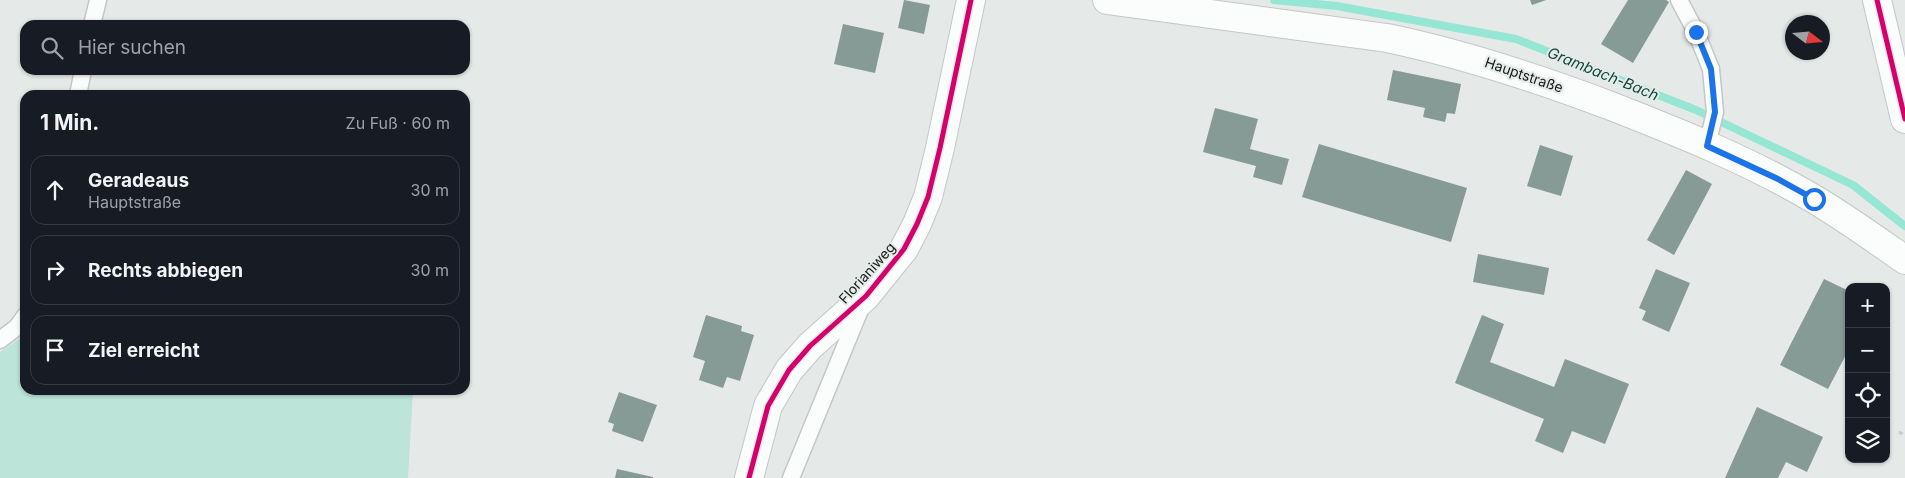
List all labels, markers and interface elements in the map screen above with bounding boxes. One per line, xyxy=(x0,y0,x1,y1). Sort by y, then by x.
north arrow xyxy=(1785,15,1830,60)
search box xyxy=(20,20,470,75)
route end xyxy=(1685,21,1708,44)
icon: search xyxy=(38,34,66,62)
text: Hier suchen xyxy=(78,36,186,59)
water label: Grambach-Bach xyxy=(1545,43,1662,105)
street label: Hauptstraße xyxy=(1483,53,1565,96)
text: 1 Min. xyxy=(40,110,99,135)
text: Zu Fuß · 60 m xyxy=(346,113,450,133)
text: Geradeaus xyxy=(88,169,189,192)
icon: ahead xyxy=(41,176,69,204)
text: 30 m xyxy=(411,180,449,200)
route start xyxy=(1803,188,1826,211)
text: Hauptstraße xyxy=(88,192,181,212)
street label: Florianiweg xyxy=(835,239,899,307)
icon: right xyxy=(41,256,69,284)
text: Rechts abbiegen xyxy=(88,259,243,282)
text: 30 m xyxy=(411,260,449,280)
map controls xyxy=(1845,283,1890,463)
button: + xyxy=(1845,283,1890,328)
button: − xyxy=(1845,328,1890,373)
icon: arrive xyxy=(41,336,69,364)
text: Ziel erreicht xyxy=(88,339,200,362)
button: locate xyxy=(1845,373,1890,418)
button: layers xyxy=(1845,418,1890,463)

